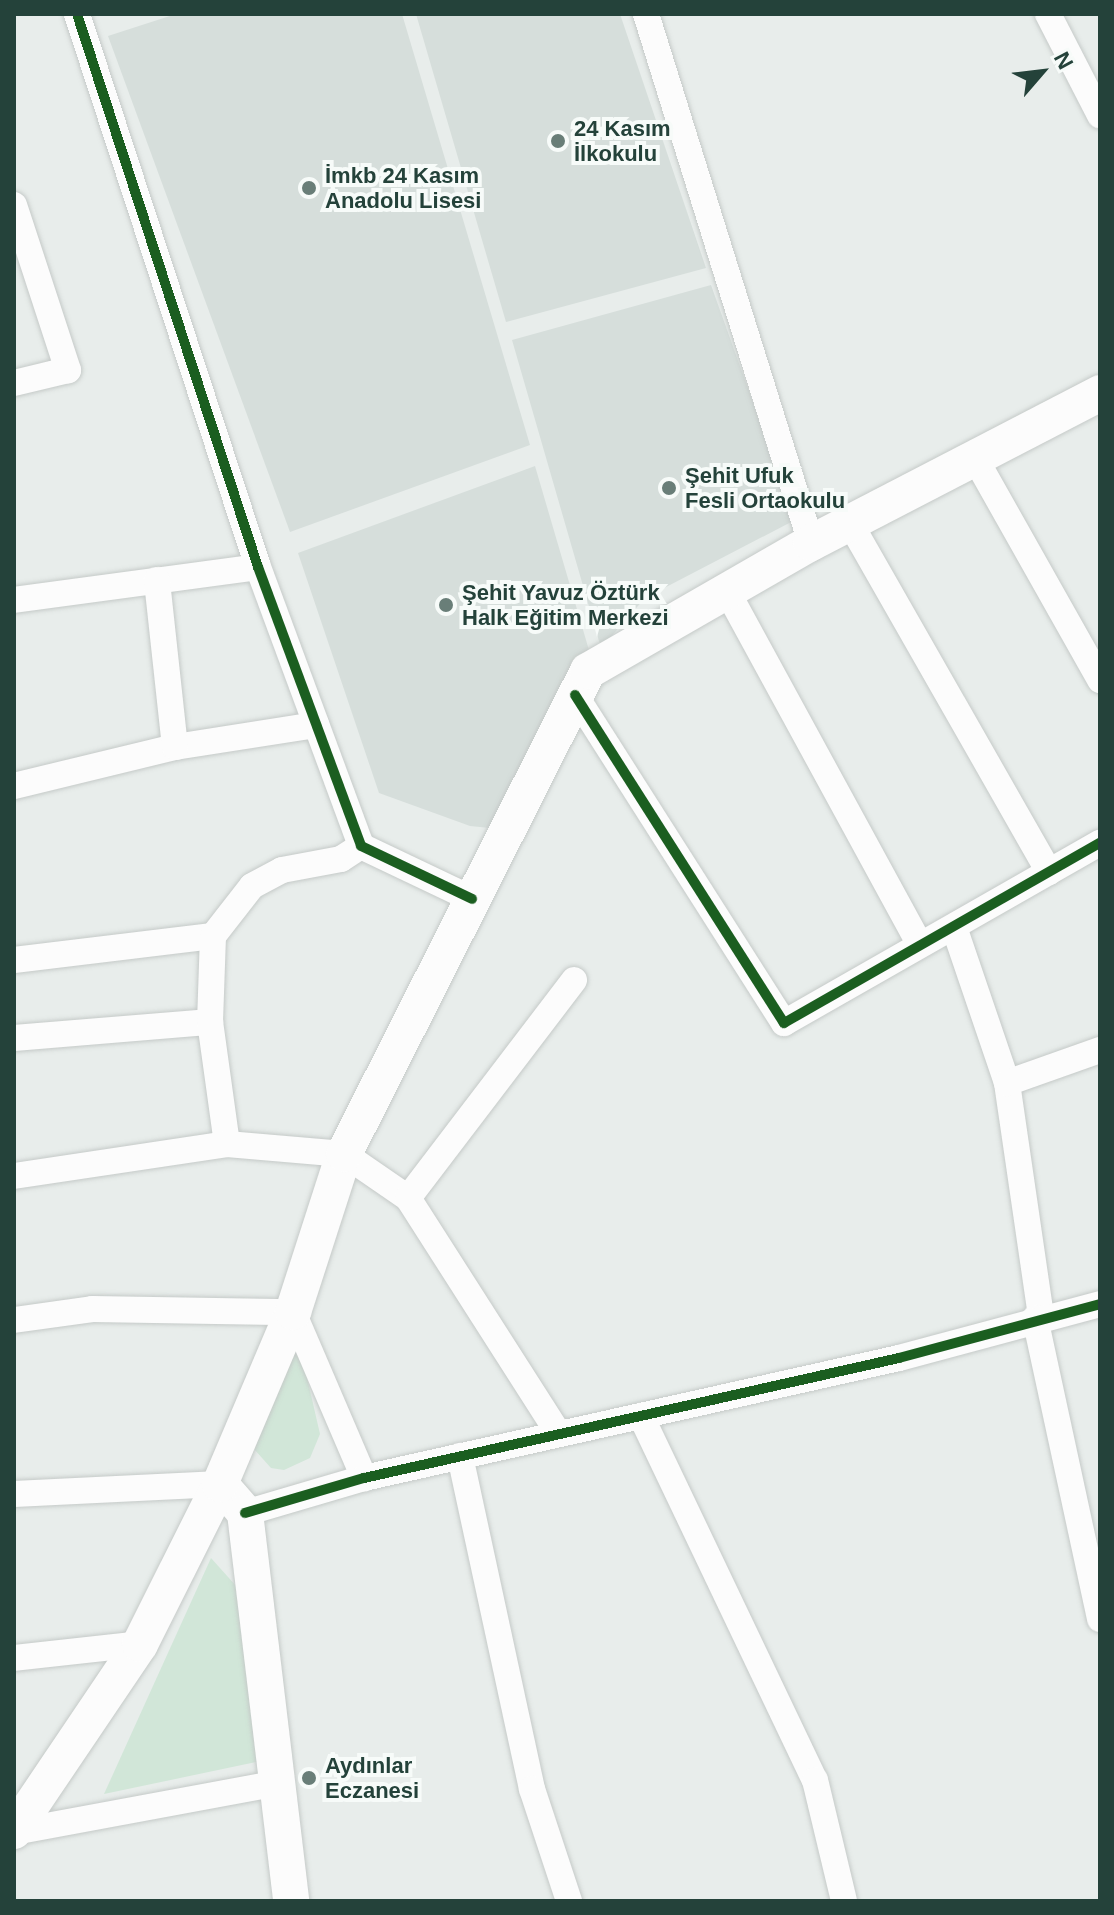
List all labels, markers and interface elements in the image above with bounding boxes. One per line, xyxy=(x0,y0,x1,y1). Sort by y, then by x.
north arrow xyxy=(1002,32,1082,112)
text: N xyxy=(1049,48,1078,73)
place label: 24 Kasım İlkokulu xyxy=(574,115,671,166)
marker: 24 Kasım İlkokulu xyxy=(549,132,567,150)
place label: İmkb 24 Kasım Anadolu Lisesi xyxy=(325,162,481,214)
marker: İmkb 24 Kasım Anadolu Lisesi xyxy=(300,179,318,197)
place label: Şehit Ufuk Fesli Ortaokulu xyxy=(685,462,845,514)
marker: Şehit Ufuk Fesli Ortaokulu xyxy=(660,479,678,497)
place label: Şehit Yavuz Öztürk Halk Eğitim Merkezi xyxy=(462,579,669,630)
marker: Şehit Yavuz Öztürk Halk Eğitim Merkezi xyxy=(437,596,455,614)
place label: Aydınlar Eczanesi xyxy=(325,1752,419,1804)
marker: Aydınlar Eczanesi xyxy=(300,1769,318,1787)

